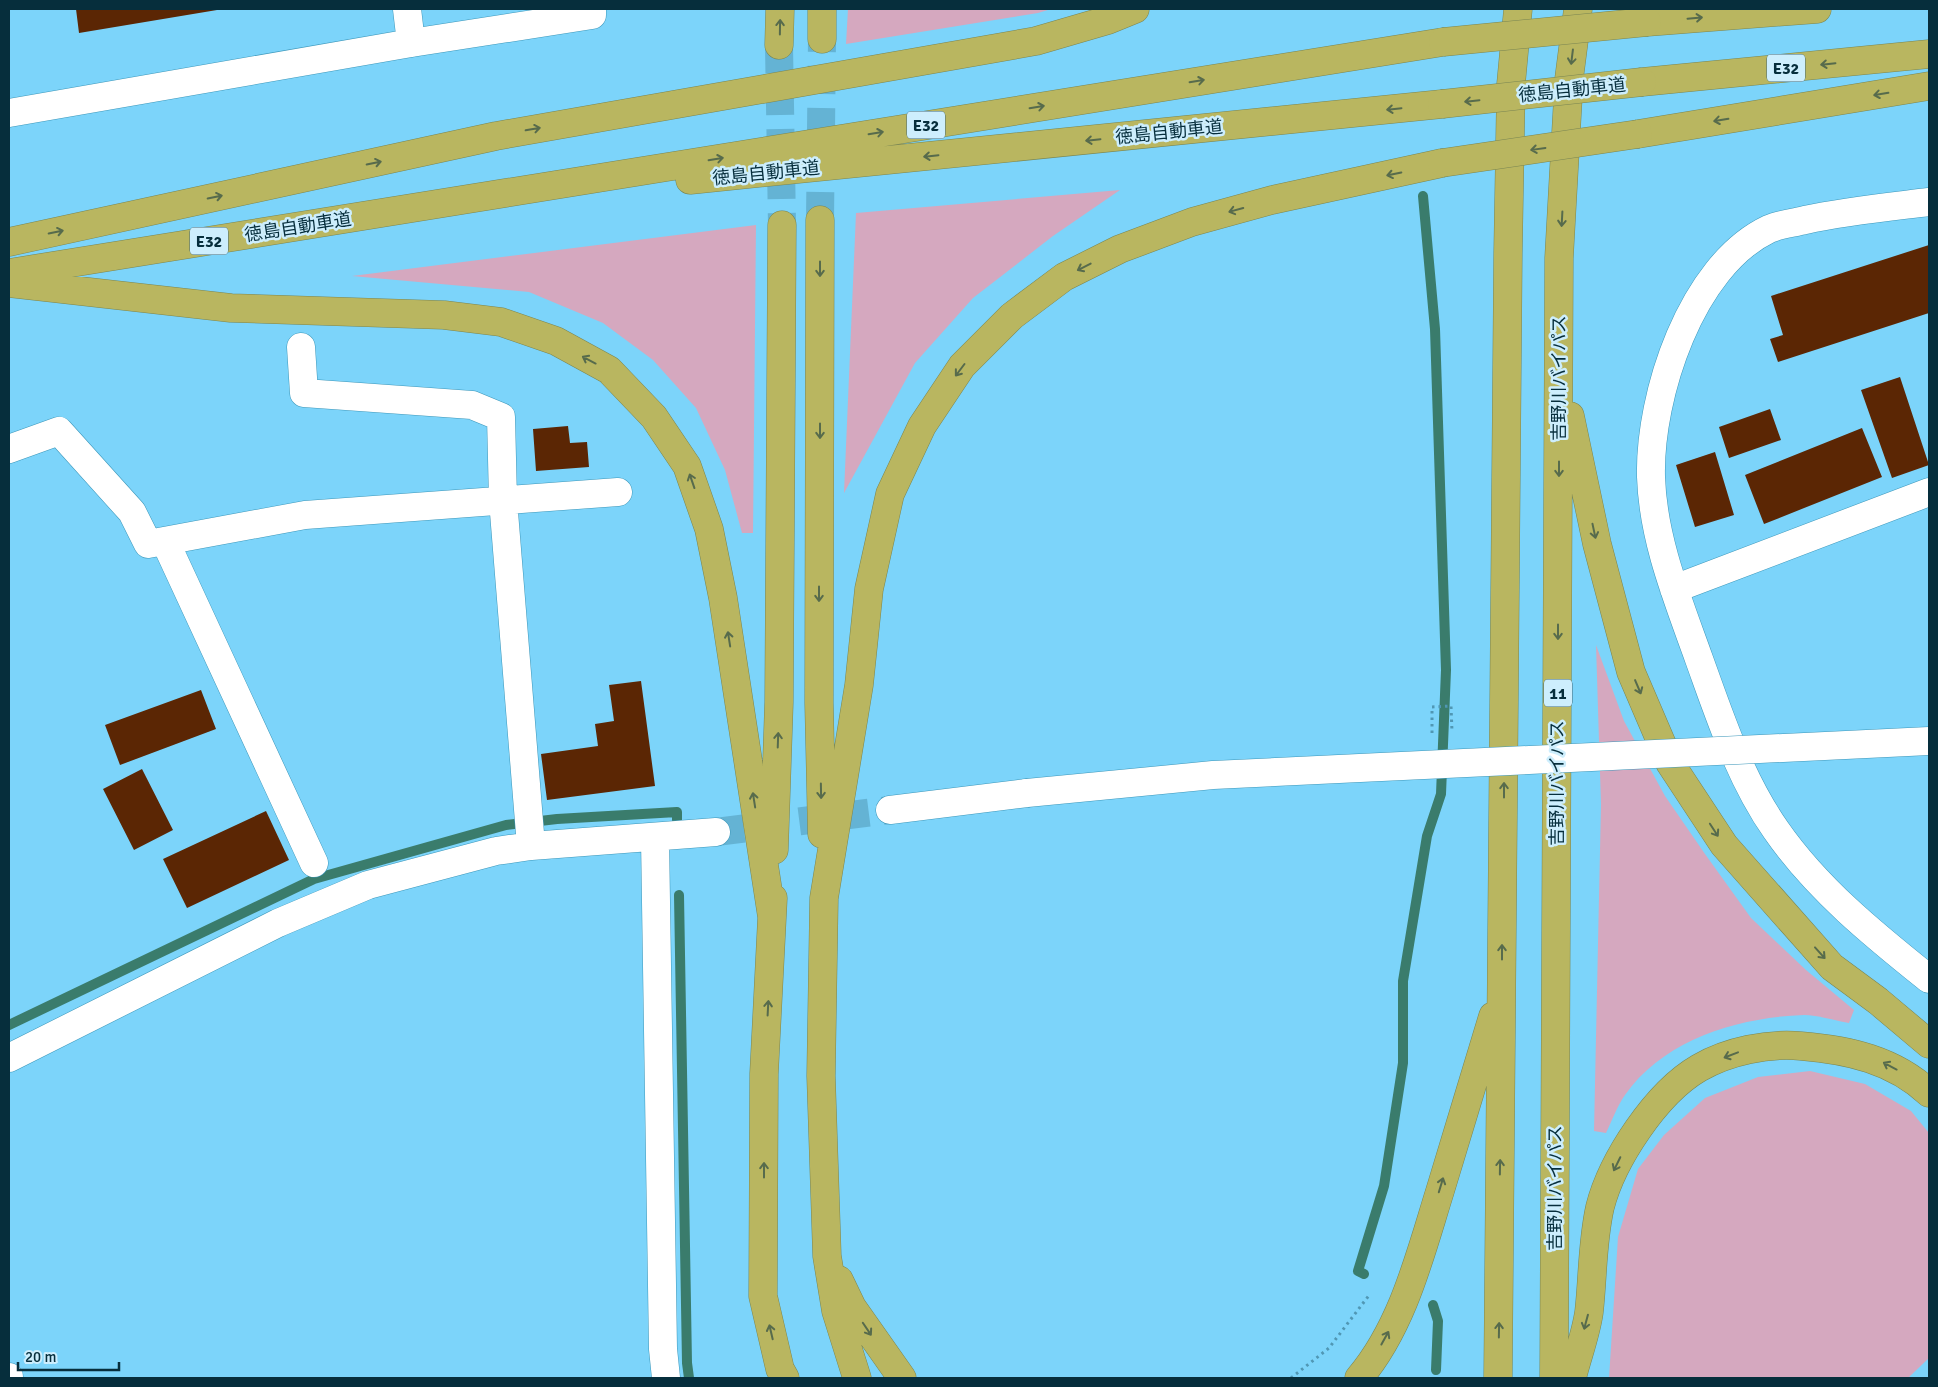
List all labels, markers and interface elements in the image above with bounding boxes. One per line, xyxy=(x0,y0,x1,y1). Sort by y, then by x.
one-way arrow xyxy=(1687,14,1703,23)
one-way arrow xyxy=(775,19,784,35)
one-way arrow xyxy=(1567,49,1577,65)
road number: E32 xyxy=(1767,54,1805,82)
one-way arrow xyxy=(1821,59,1837,69)
street label: 徳島自動車道 xyxy=(1517,73,1627,107)
one-way arrow xyxy=(1189,76,1205,86)
one-way arrow xyxy=(1874,89,1890,99)
one-way arrow xyxy=(1464,96,1480,106)
one-way arrow xyxy=(1028,102,1044,112)
one-way arrow xyxy=(1386,104,1402,114)
road number: E32 xyxy=(907,112,945,138)
street label: 徳島自動車道 xyxy=(1114,115,1224,149)
one-way arrow xyxy=(1713,116,1729,126)
one-way arrow xyxy=(525,124,541,134)
one-way arrow xyxy=(868,128,884,138)
one-way arrow xyxy=(1085,135,1101,144)
one-way arrow xyxy=(1530,144,1546,154)
one-way arrow xyxy=(924,151,940,161)
one-way arrow xyxy=(707,154,723,164)
street label: 徳島自動車道 xyxy=(711,156,821,190)
one-way arrow xyxy=(365,157,381,167)
one-way arrow xyxy=(1387,169,1403,179)
one-way arrow xyxy=(207,192,223,201)
one-way arrow xyxy=(1228,205,1244,215)
street label: 徳島自動車道 xyxy=(243,208,353,246)
one-way arrow xyxy=(1557,211,1566,227)
one-way arrow xyxy=(48,227,64,236)
road number: E32 xyxy=(190,228,228,255)
one-way arrow xyxy=(815,260,825,277)
one-way arrow xyxy=(1077,262,1092,272)
street label: 吉野川バイパス xyxy=(1548,315,1570,441)
one-way arrow xyxy=(583,354,597,364)
one-way arrow xyxy=(954,363,965,376)
one-way arrow xyxy=(815,423,825,439)
one-way arrow xyxy=(1554,460,1564,477)
one-way arrow xyxy=(687,474,697,490)
one-way arrow xyxy=(1590,522,1600,538)
one-way arrow xyxy=(814,586,824,602)
one-way arrow xyxy=(1553,623,1563,639)
one-way arrow xyxy=(724,632,734,648)
one-way arrow xyxy=(1633,679,1643,694)
road number: 11 xyxy=(1544,680,1572,706)
street label: 吉野川バイパス xyxy=(1546,720,1568,846)
one-way arrow xyxy=(773,733,783,749)
one-way arrow xyxy=(1499,782,1509,798)
one-way arrow xyxy=(816,783,826,799)
one-way arrow xyxy=(748,792,758,808)
one-way arrow xyxy=(1708,823,1719,837)
one-way arrow xyxy=(1498,944,1507,960)
one-way arrow xyxy=(1814,947,1825,960)
one-way arrow xyxy=(763,1000,772,1016)
one-way arrow xyxy=(1724,1051,1739,1060)
one-way arrow xyxy=(1882,1061,1897,1071)
street label: 吉野川バイパス xyxy=(1544,1125,1566,1251)
one-way arrow xyxy=(1612,1156,1622,1171)
one-way arrow xyxy=(1495,1159,1505,1176)
one-way arrow xyxy=(759,1162,769,1178)
one-way arrow xyxy=(1437,1178,1447,1194)
one-way arrow xyxy=(1581,1314,1591,1330)
one-way arrow xyxy=(862,1322,872,1336)
one-way arrow xyxy=(1494,1322,1504,1338)
one-way arrow xyxy=(766,1324,775,1340)
one-way arrow xyxy=(1381,1331,1391,1345)
scale bar xyxy=(18,1340,119,1372)
text: 20 m xyxy=(25,1348,56,1366)

